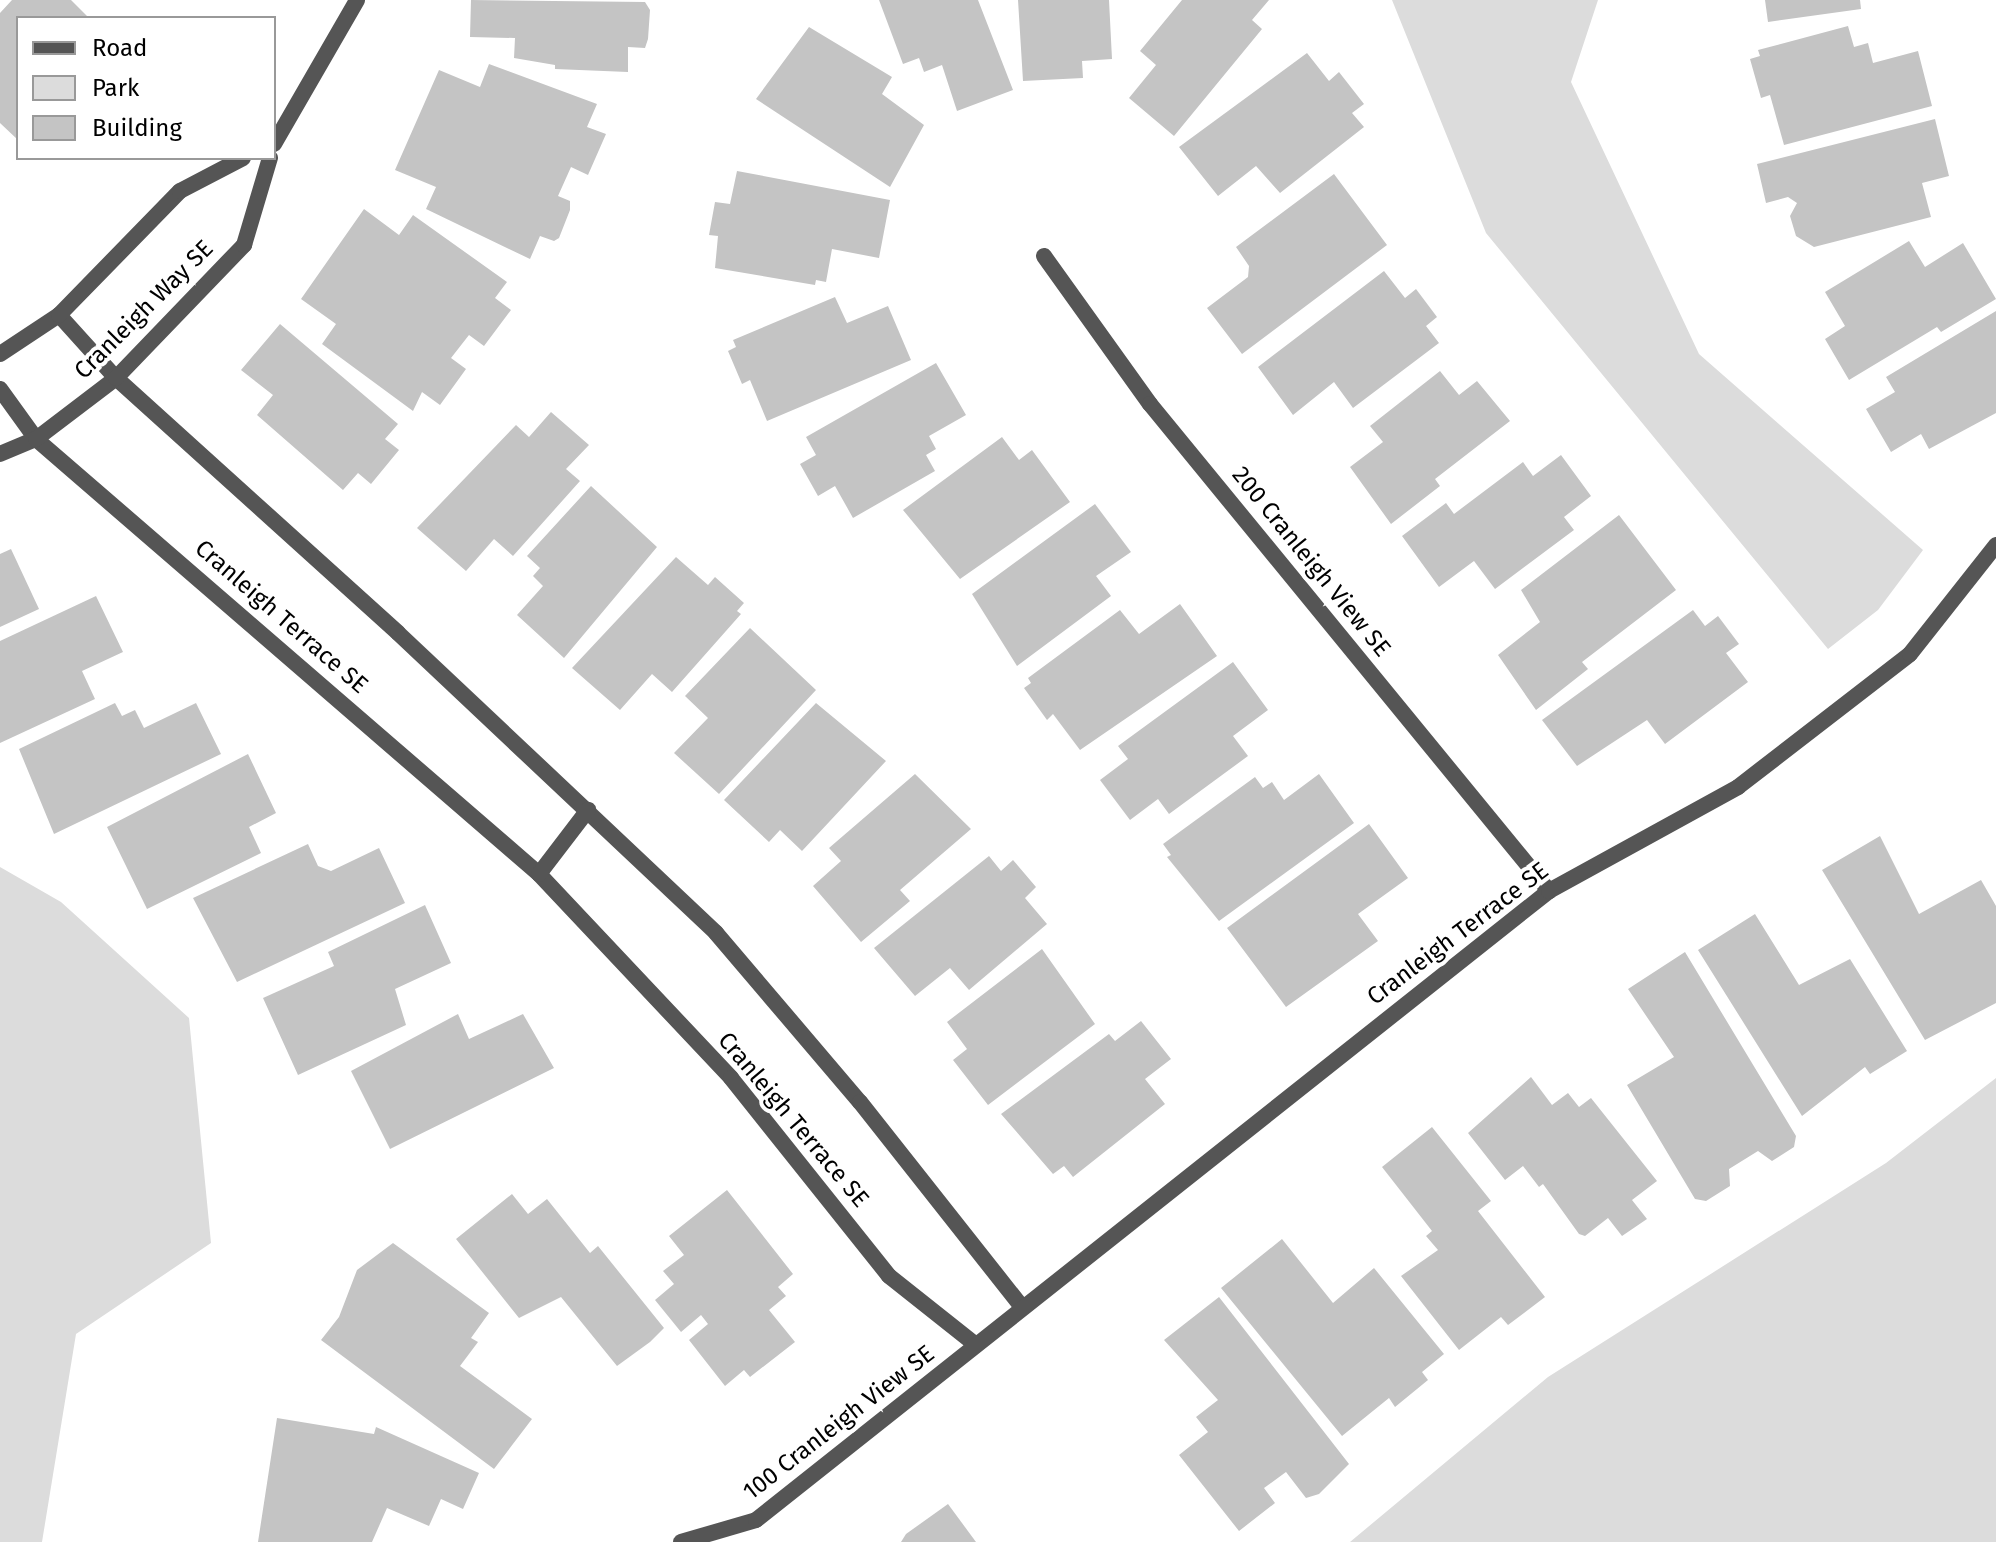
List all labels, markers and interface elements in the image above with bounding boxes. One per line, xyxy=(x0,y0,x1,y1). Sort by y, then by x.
legend xyxy=(16,16,276,160)
text: Road xyxy=(92,34,147,62)
text: Park xyxy=(92,74,139,102)
text: Building xyxy=(92,114,182,142)
street label: Cranleigh Way SE xyxy=(69,235,219,385)
street label: 200 Cranleigh View SE xyxy=(1226,461,1396,663)
street label: Cranleigh Terrace SE xyxy=(189,534,373,700)
street label: Cranleigh Terrace SE xyxy=(1362,856,1554,1012)
street label: Cranleigh Terrace SE xyxy=(711,1027,875,1213)
street label: 100 Cranleigh View SE xyxy=(738,1339,940,1507)

